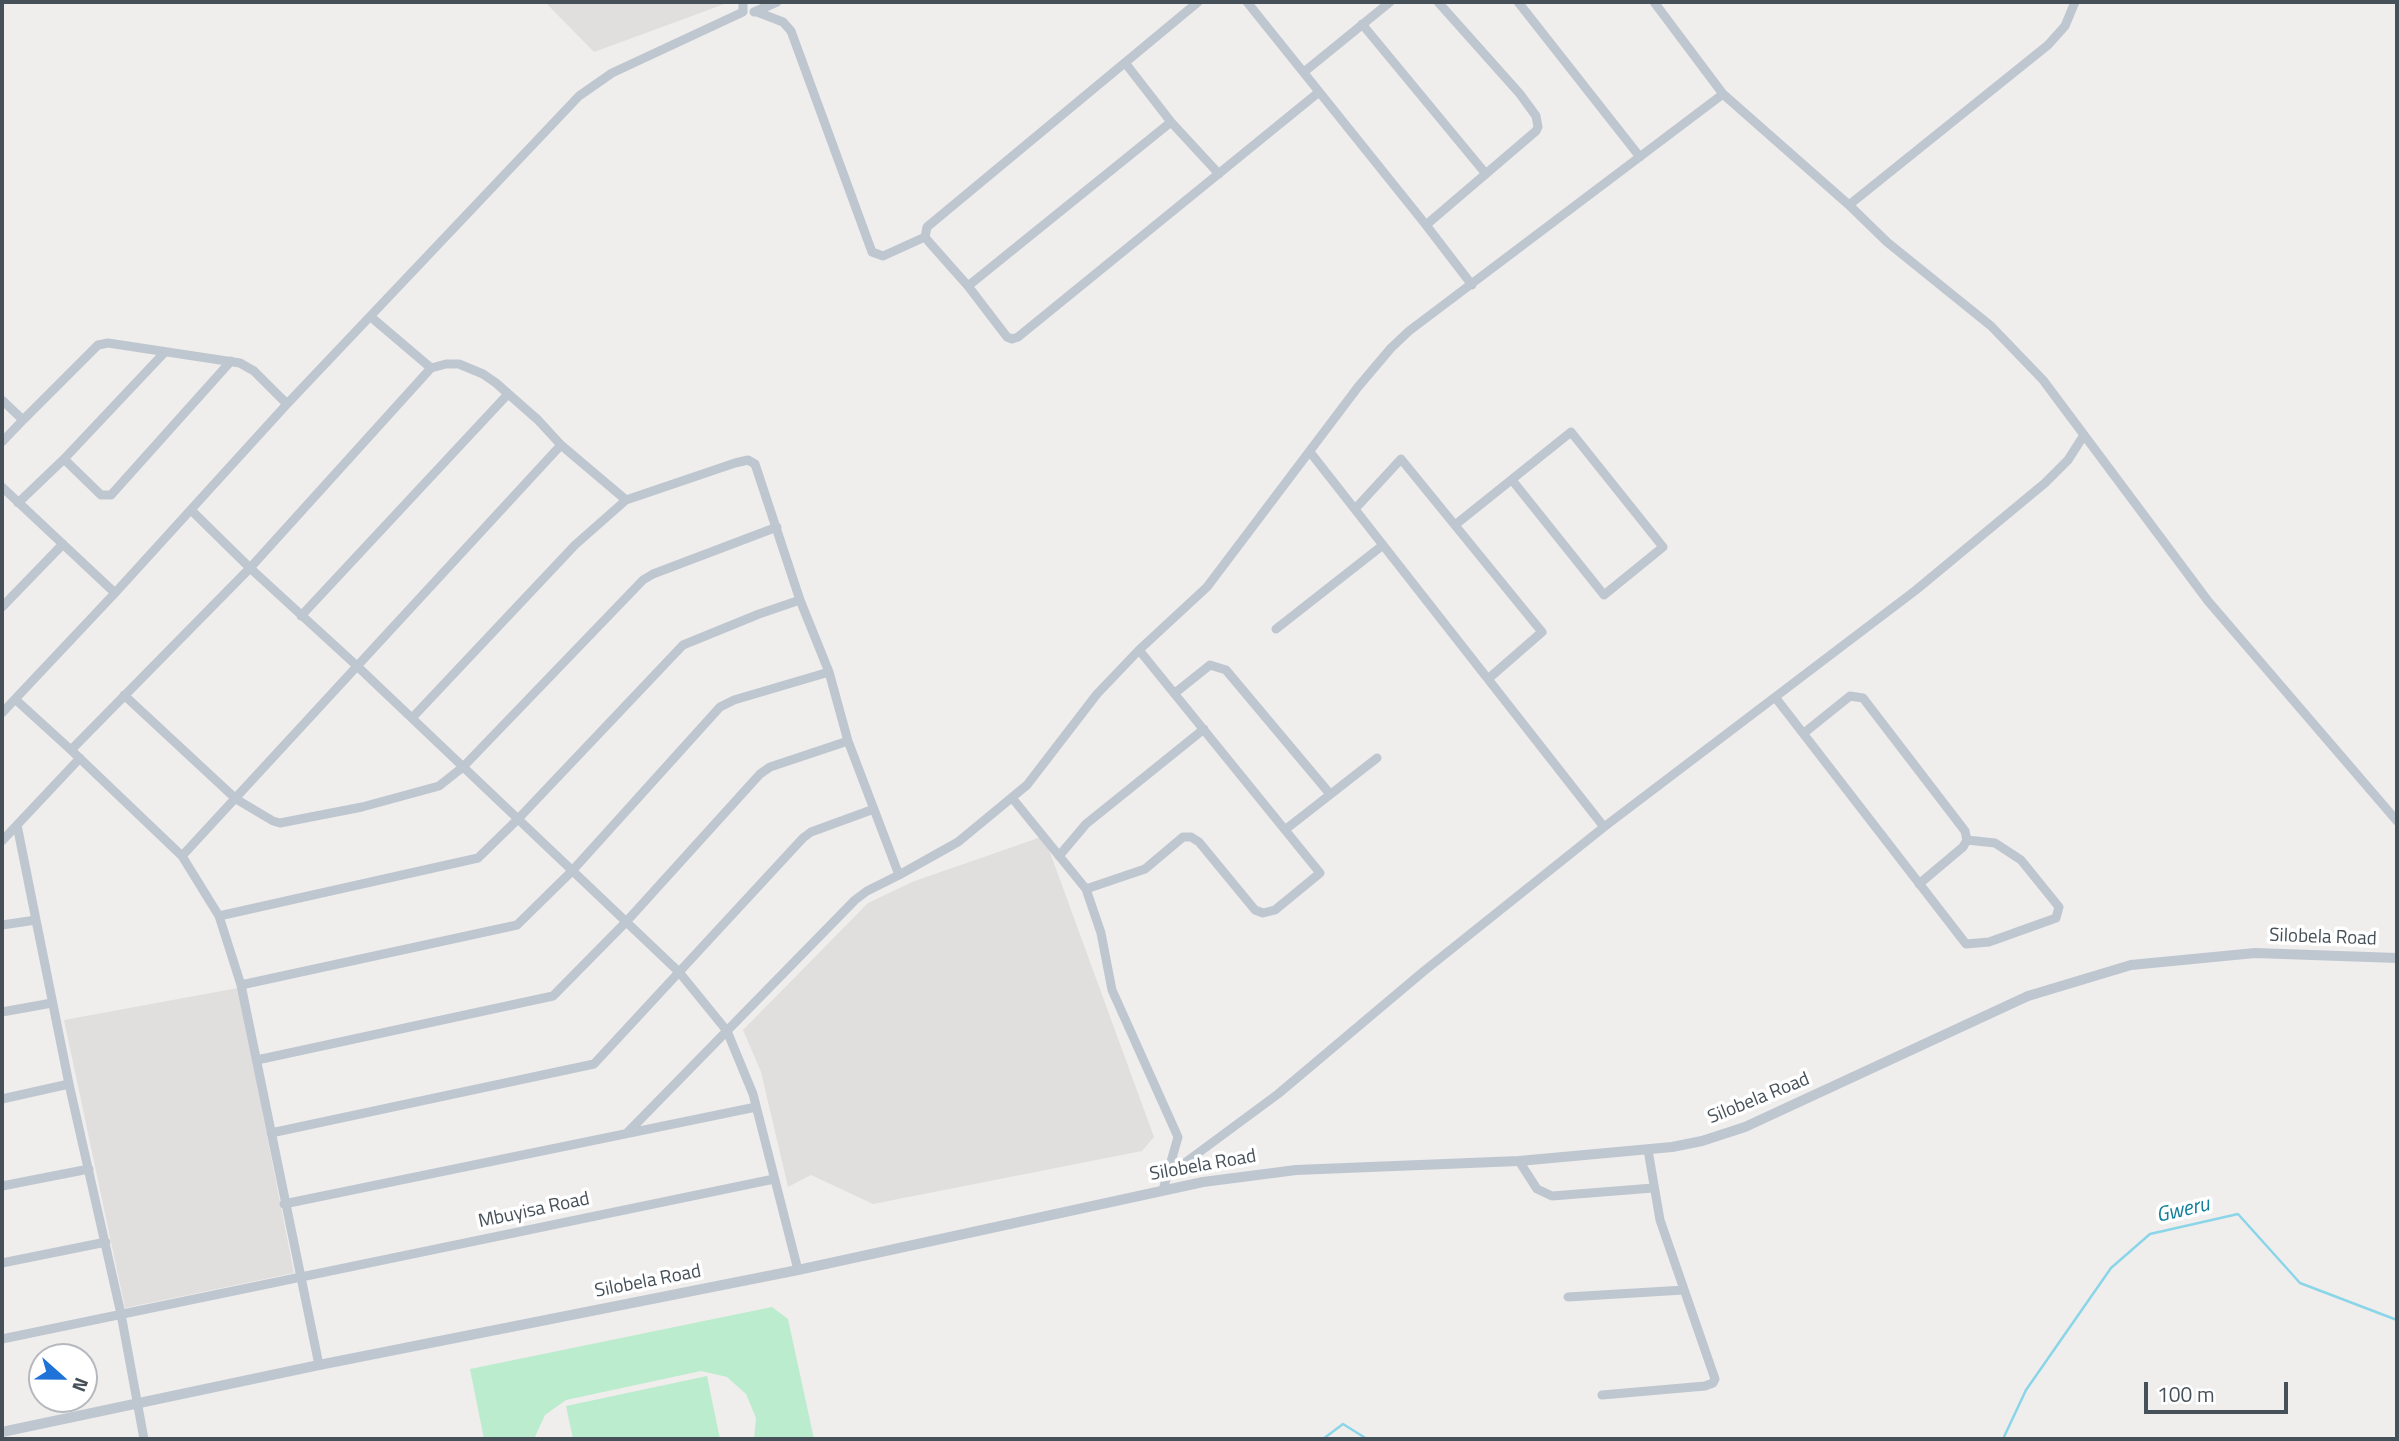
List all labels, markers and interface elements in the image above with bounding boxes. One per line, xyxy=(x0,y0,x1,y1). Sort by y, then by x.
street label: Silobela Road xyxy=(2269,925,2377,951)
street label: Silobela Road xyxy=(1705,1068,1813,1130)
street label: Silobela Road xyxy=(1148,1145,1258,1187)
street label: Mbuyisa Road xyxy=(476,1188,592,1234)
water label: Gweru xyxy=(2154,1193,2212,1229)
street label: Silobela Road xyxy=(593,1261,703,1303)
north arrow xyxy=(28,1343,98,1413)
scale bar xyxy=(2147,1368,2290,1412)
text: N xyxy=(65,1374,97,1396)
text: 100 m xyxy=(2157,1378,2214,1410)

